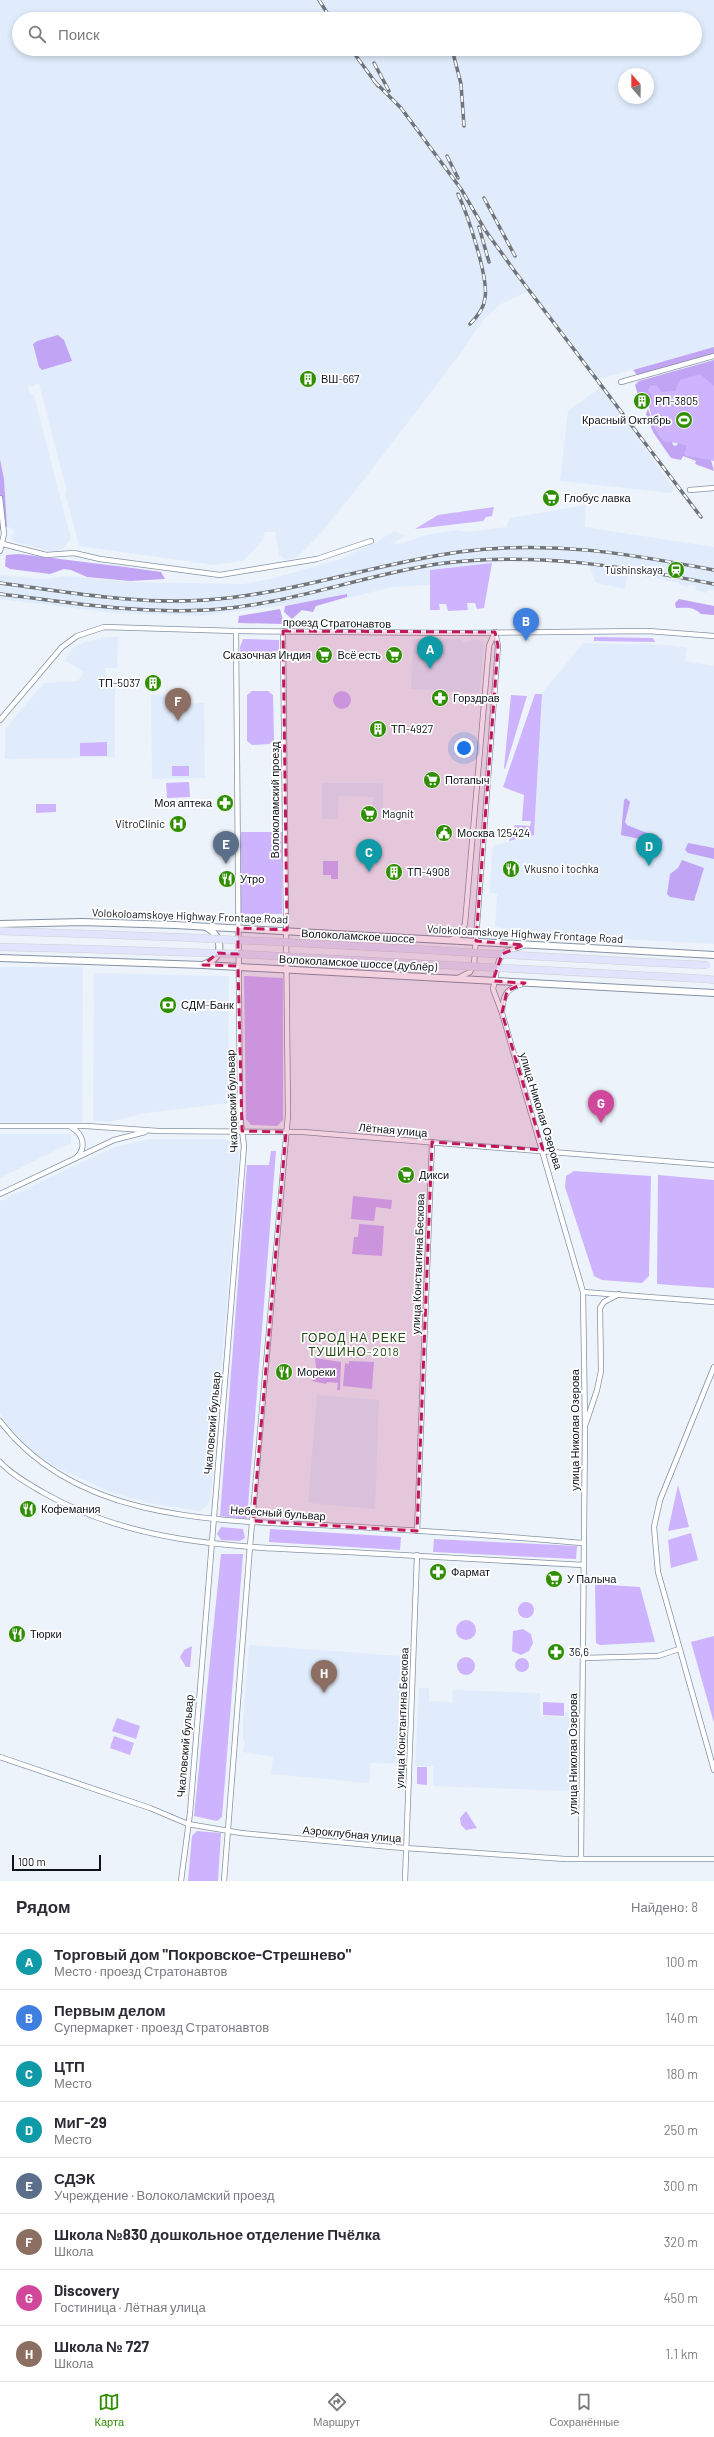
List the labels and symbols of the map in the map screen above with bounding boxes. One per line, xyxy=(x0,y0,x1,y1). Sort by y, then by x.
north arrow xyxy=(618,68,654,104)
building icon: ВШ-667 xyxy=(298,369,318,389)
place label: ВШ-667 xyxy=(321,372,359,385)
building icon: РП-3805 xyxy=(632,391,652,411)
place label: РП-3805 xyxy=(655,394,698,407)
sports icon: Красный Октябрь xyxy=(674,410,694,430)
place label: Красный Октябрь xyxy=(582,413,671,426)
supermarket icon: Глобус лавка xyxy=(541,488,561,508)
place label: Глобус лавка xyxy=(564,491,632,504)
station icon: Tushinskaya xyxy=(666,560,686,580)
place label: Tushinskaya xyxy=(605,563,663,576)
pin: B xyxy=(513,608,539,641)
street label: проезд Стратонавтов xyxy=(283,615,391,630)
pin: A xyxy=(417,636,443,669)
supermarket icon: Сказочная Индия xyxy=(314,645,334,665)
supermarket icon: Всё есть xyxy=(384,645,404,665)
place label: Сказочная Индия xyxy=(223,648,311,661)
place label: Всё есть xyxy=(337,648,381,661)
building icon: ТП-5037 xyxy=(143,673,163,693)
place label: ТП-5037 xyxy=(98,676,140,689)
pin: F xyxy=(165,688,191,721)
pharmacy icon: Горздрав xyxy=(430,688,450,708)
place label: Горздрав xyxy=(453,691,500,704)
building icon: ТП-4927 xyxy=(368,719,388,739)
place label: ТП-4927 xyxy=(391,722,433,735)
your location xyxy=(454,738,474,758)
street label: Волоколамский проезд xyxy=(268,741,281,858)
supermarket icon: Потапыч xyxy=(422,770,442,790)
place label: Потапыч xyxy=(445,773,489,786)
pharmacy icon: Моя аптека xyxy=(215,793,235,813)
place label: Моя аптека xyxy=(154,796,213,809)
supermarket icon: Magnit xyxy=(359,804,379,824)
place label: Magnit xyxy=(382,807,414,820)
hospital icon: VitroClinic xyxy=(168,814,188,834)
place label: VitroClinic xyxy=(115,817,165,830)
public building icon: Москва 125424 xyxy=(434,823,454,843)
place label: Москва 125424 xyxy=(457,826,530,839)
pin: E xyxy=(213,831,239,864)
pin: D xyxy=(636,833,662,866)
pin: C xyxy=(356,839,382,872)
restaurant icon: Vkusno i tochka xyxy=(501,859,521,879)
building icon: ТП-4908 xyxy=(384,862,404,882)
place label: Vkusno i tochka xyxy=(524,862,599,875)
place label: ТП-4908 xyxy=(407,865,450,878)
restaurant icon: Утро xyxy=(217,869,237,889)
place label: Утро xyxy=(240,872,264,885)
street label: Volokoloamskoye Highway Frontage Road xyxy=(92,906,288,925)
street label: Volokoloamskoye Highway Frontage Road xyxy=(427,922,624,945)
street label: Волоколамское шоссе xyxy=(301,926,415,945)
street label: Волоколамское шоссе (дублёр) xyxy=(279,952,437,973)
bank icon: СДМ-Банк xyxy=(158,995,178,1015)
place label: СДМ-Банк xyxy=(181,998,234,1011)
street label: Чкаловский бульвар xyxy=(223,1049,240,1153)
street label: улица Николая Озерова xyxy=(517,1051,566,1172)
pin: G xyxy=(588,1090,614,1123)
street label: Лётная улица xyxy=(358,1120,429,1139)
supermarket icon: Дикси xyxy=(396,1165,416,1185)
place label: Дикси xyxy=(419,1168,449,1181)
street label: улица Константина Бескова xyxy=(409,1192,426,1335)
district label: ГОРОД НА РЕКЕ ТУШИНО-2018 xyxy=(301,1330,407,1358)
restaurant icon: Мореки xyxy=(274,1362,294,1382)
place label: Мореки xyxy=(297,1365,336,1378)
street label: улица Николая Озерова xyxy=(568,1368,581,1491)
street label: Чкаловский бульвар xyxy=(201,1371,222,1475)
restaurant icon: Кофемания xyxy=(18,1499,38,1519)
place label: Кофемания xyxy=(41,1502,101,1515)
street label: Небесный бульвар xyxy=(230,1503,326,1522)
pharmacy icon: Фармат xyxy=(428,1562,448,1582)
place label: Фармат xyxy=(451,1565,490,1578)
supermarket icon: У Палыча xyxy=(544,1569,564,1589)
place label: У Палыча xyxy=(567,1572,617,1585)
restaurant icon: Тюрки xyxy=(7,1624,27,1644)
place label: Тюрки xyxy=(30,1627,62,1640)
pharmacy icon: 36,6 xyxy=(546,1642,566,1662)
place label: 36,6 xyxy=(569,1645,589,1658)
street label: улица Константина Бескова xyxy=(393,1646,410,1789)
pin: H xyxy=(311,1660,337,1693)
street label: улица Николая Озерова xyxy=(566,1692,579,1815)
street label: Чкаловский бульвар xyxy=(174,1694,195,1798)
street label: Аэроклубная улица xyxy=(302,1823,403,1844)
scale bar xyxy=(12,1853,101,1872)

